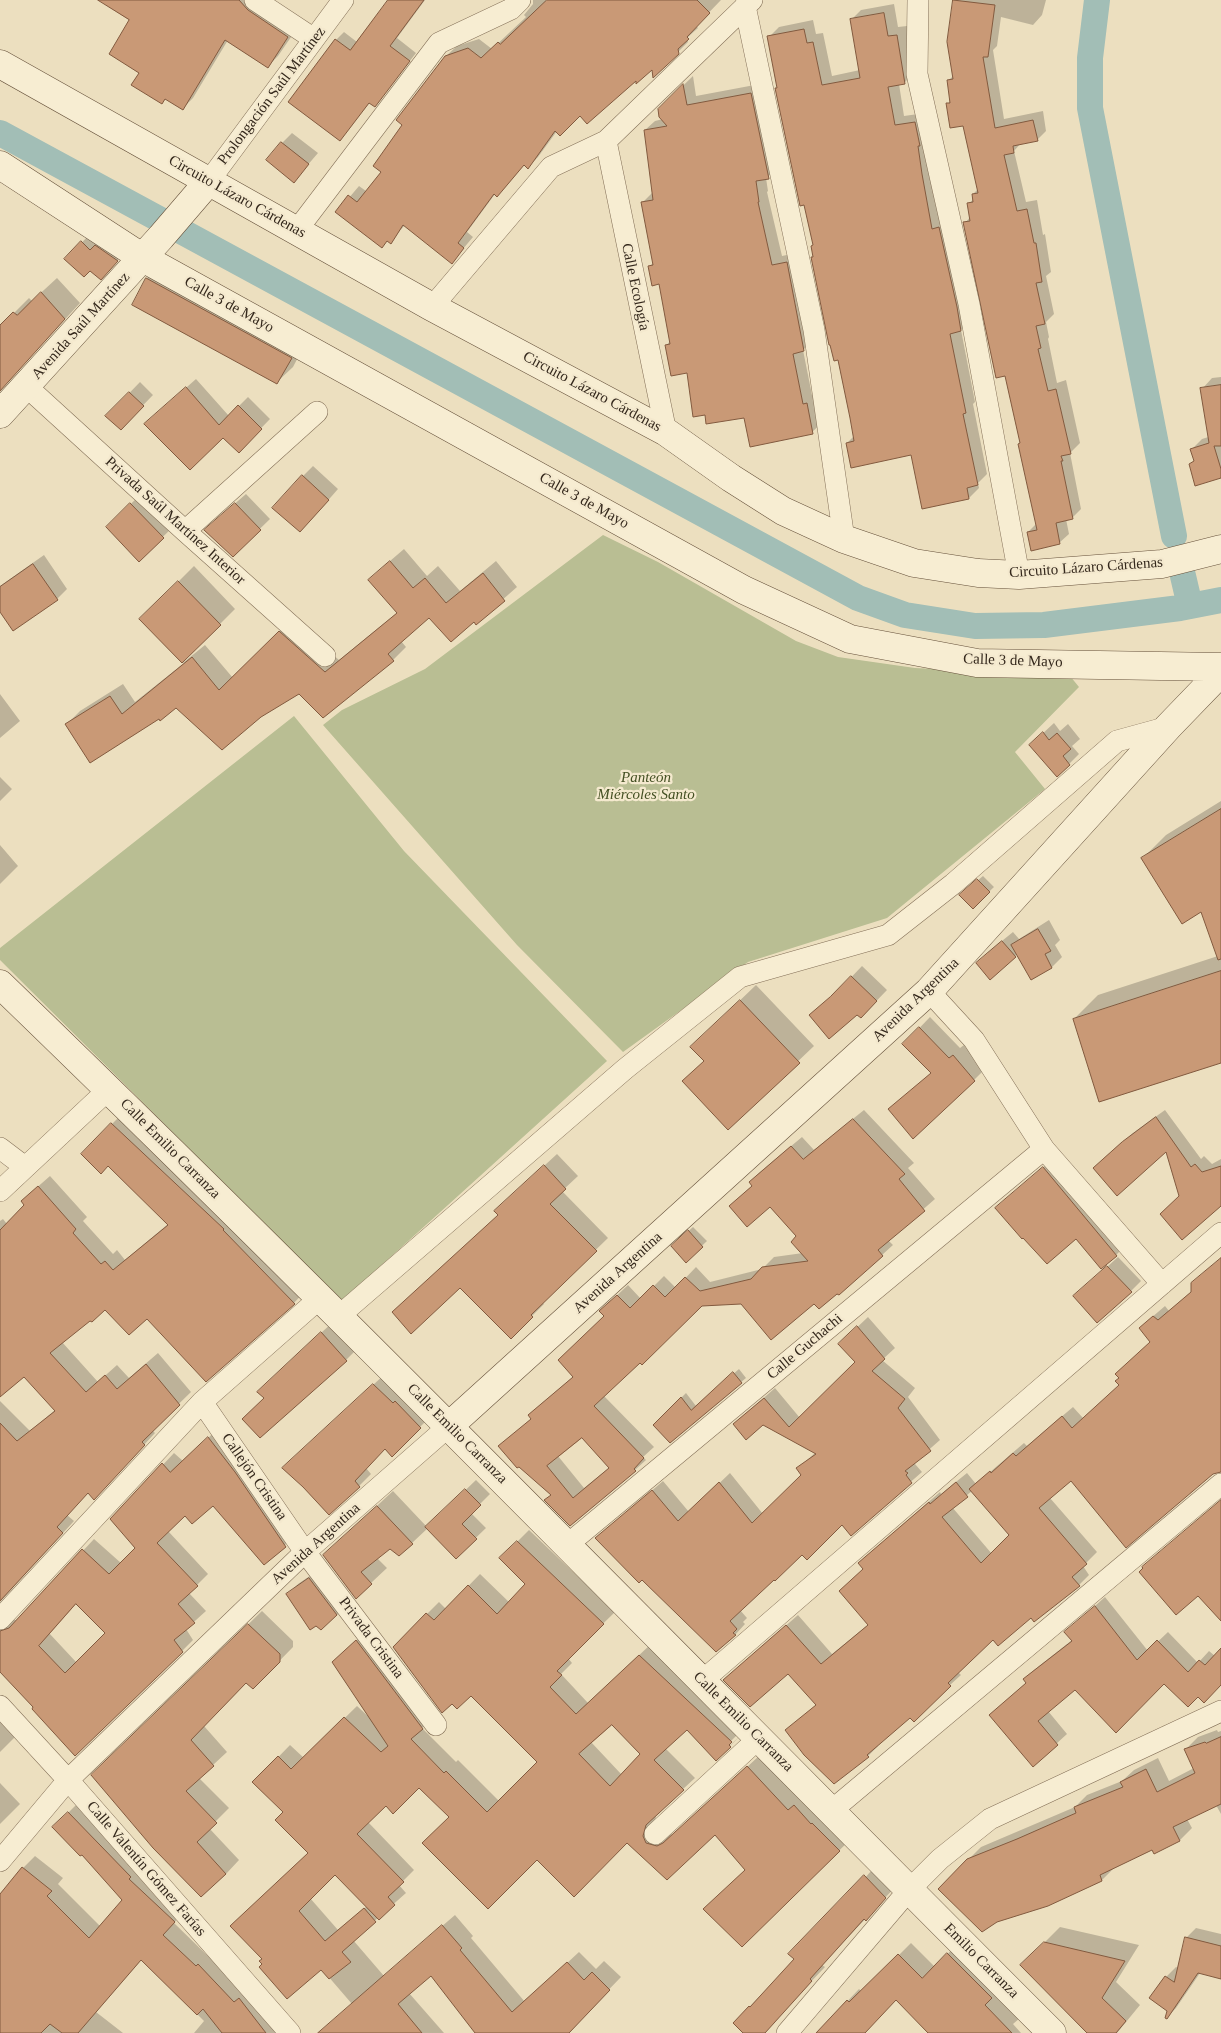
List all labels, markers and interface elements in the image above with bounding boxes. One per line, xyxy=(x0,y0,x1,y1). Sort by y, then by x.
street label: Prolongación Saúl Martínez xyxy=(214,23,330,169)
street label: Circuito Lázaro Cárdenas xyxy=(165,152,309,242)
street label: Calle Ecología xyxy=(617,242,653,332)
street label: Avenida Saúl Martínez xyxy=(28,269,134,383)
street label: Calle 3 de Mayo xyxy=(181,273,277,337)
street label: Circuito Lázaro Cárdenas xyxy=(520,348,664,436)
street label: Privada Saúl Martínez Interior xyxy=(101,453,249,589)
street label: Calle 3 de Mayo xyxy=(536,469,632,533)
street label: Circuito Lázaro Cárdenas xyxy=(1009,554,1163,582)
street label: Calle 3 de Mayo xyxy=(963,650,1063,672)
park label: Panteón Miércoles Santo xyxy=(597,769,695,804)
street label: Avenida Argentina xyxy=(869,954,963,1046)
street label: Calle Emilio Carranza xyxy=(116,1095,224,1203)
street label: Avenida Argentina xyxy=(570,1228,666,1318)
street label: Calle Guchachi xyxy=(764,1310,846,1384)
street label: Calle Emilio Carranza xyxy=(403,1380,511,1488)
street label: Callejón Cristina xyxy=(217,1430,291,1524)
street label: Avenida Argentina xyxy=(268,1499,364,1589)
street label: Privada Cristina xyxy=(335,1594,407,1682)
street label: Calle Emilio Carranza xyxy=(689,1668,797,1776)
street label: Calle Valentín Gómez Farías xyxy=(83,1798,209,1940)
street label: Emilio Carranza xyxy=(940,1920,1022,2002)

